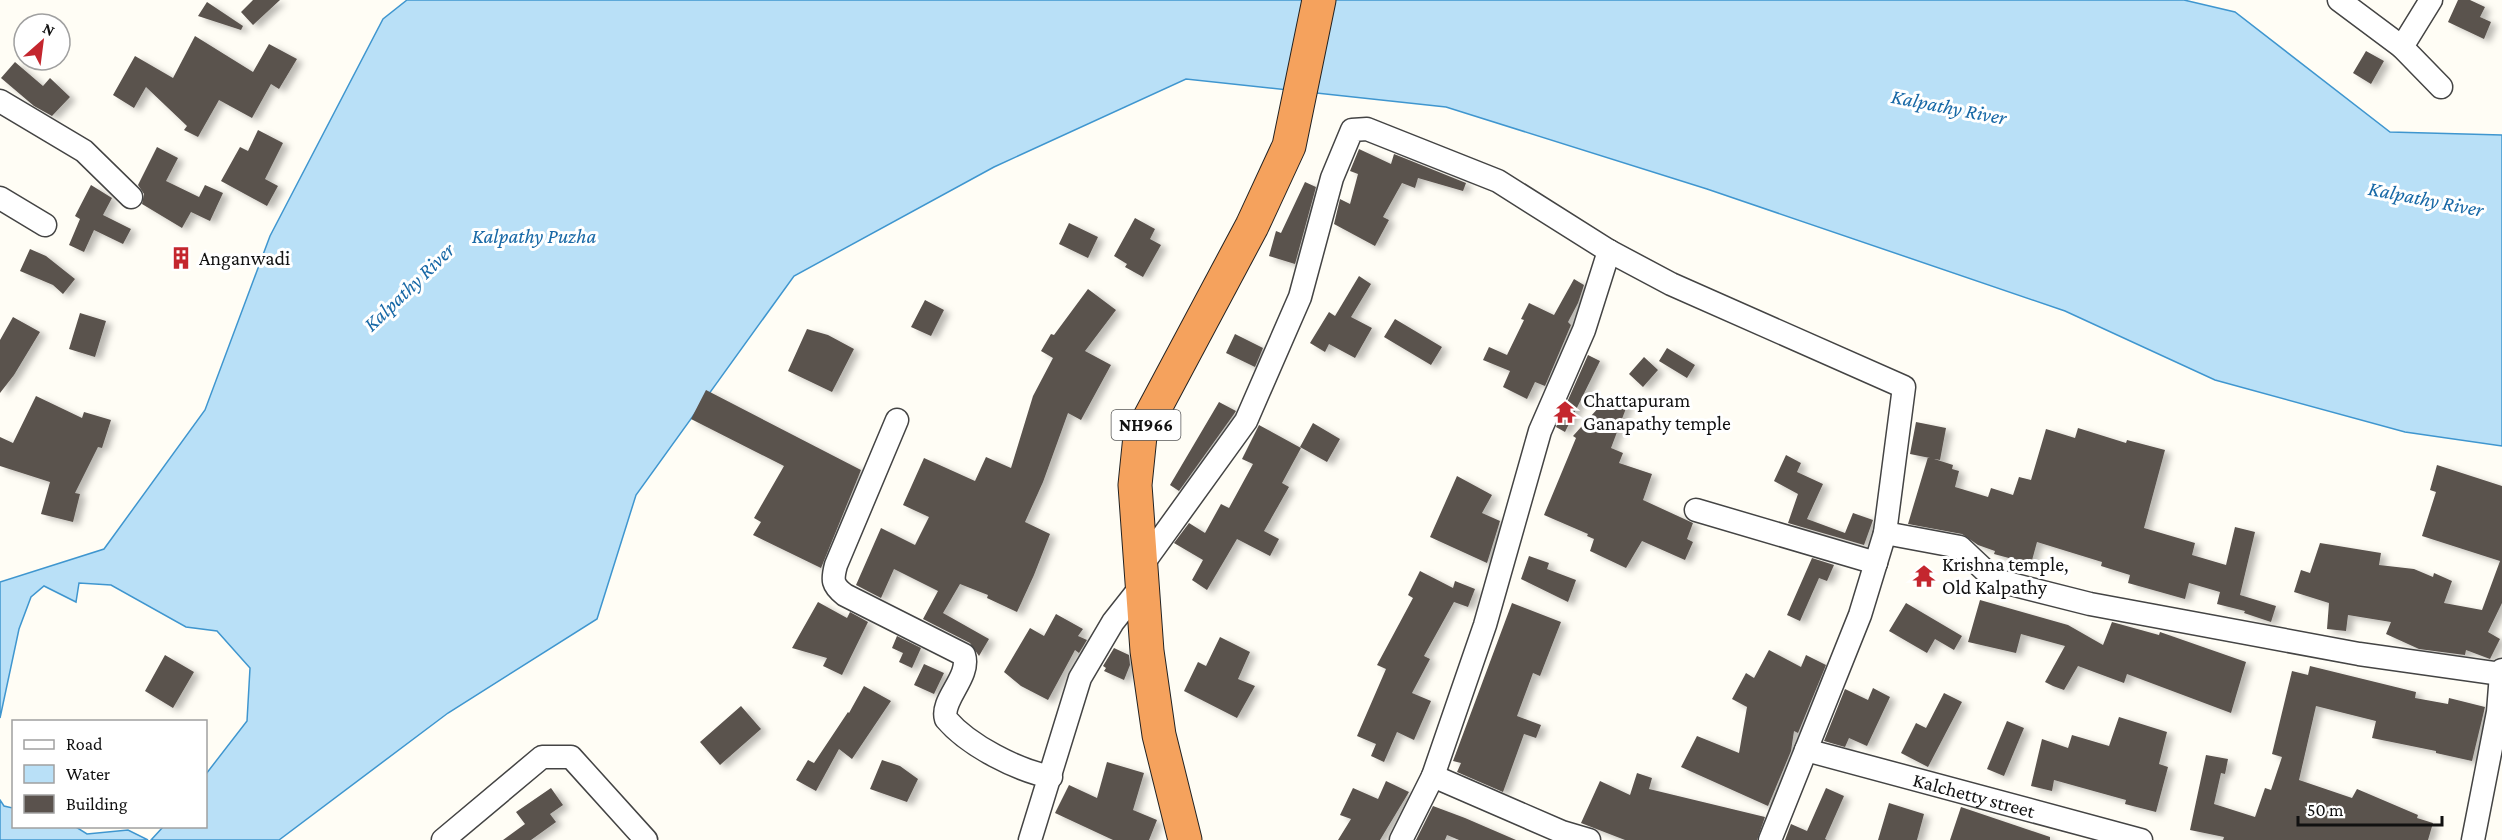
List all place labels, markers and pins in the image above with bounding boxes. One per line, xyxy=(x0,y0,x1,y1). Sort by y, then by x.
building icon: Anganwadi xyxy=(168,245,194,271)
place label: Anganwadi xyxy=(199,247,290,270)
place label: Chattapuram Ganapathy temple xyxy=(1583,389,1731,435)
temple icon: Chattapuram Ganapathy temple xyxy=(1552,399,1578,425)
place label: Krishna temple, Old Kalpathy xyxy=(1942,553,2069,599)
temple icon: Krishna temple, Old Kalpathy xyxy=(1911,563,1937,589)

